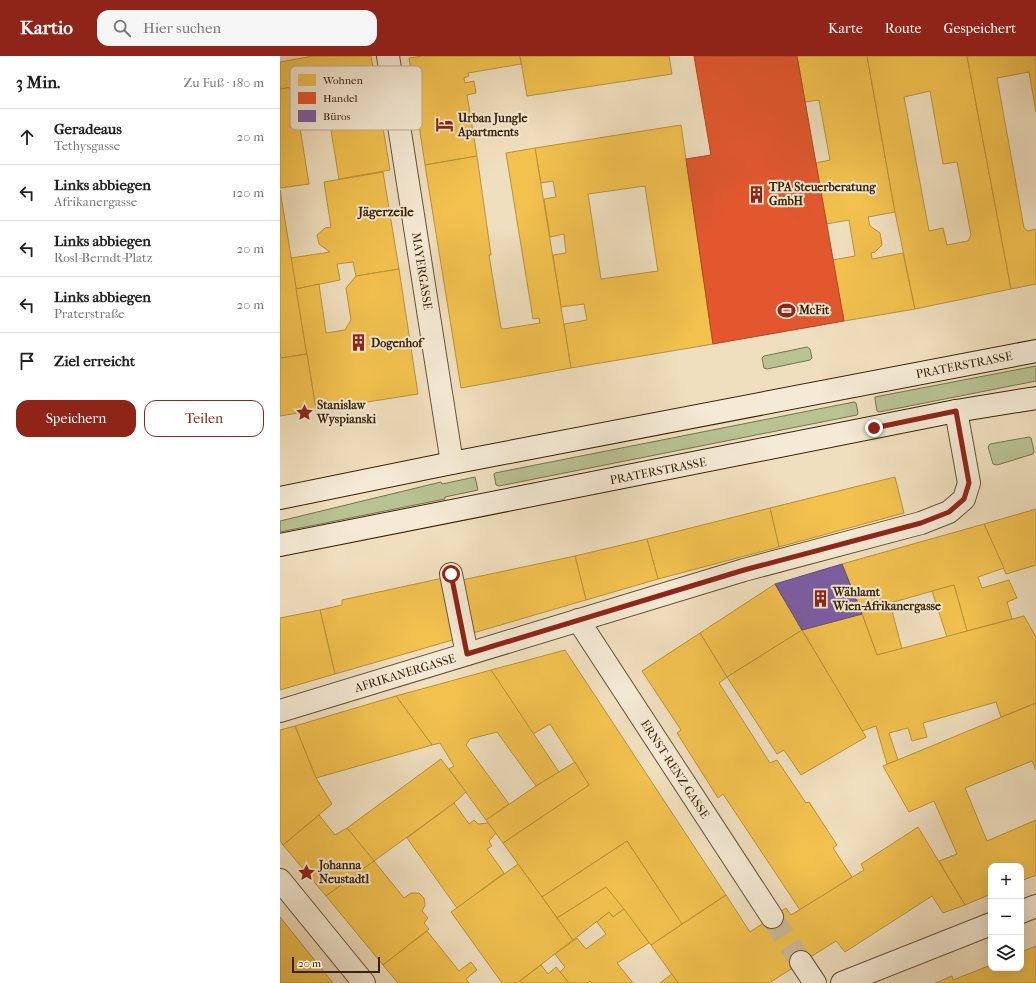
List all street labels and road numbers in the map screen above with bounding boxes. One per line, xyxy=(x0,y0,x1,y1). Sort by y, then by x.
street label: MAYERGASSE xyxy=(409,231,435,311)
street label: PRATERSTRASSE xyxy=(915,349,1013,381)
street label: PRATERSTRASSE xyxy=(609,455,707,487)
street label: AFRIKANERGASSE xyxy=(352,651,457,695)
street label: ERNST-RENZ-GASSE xyxy=(638,717,712,821)

